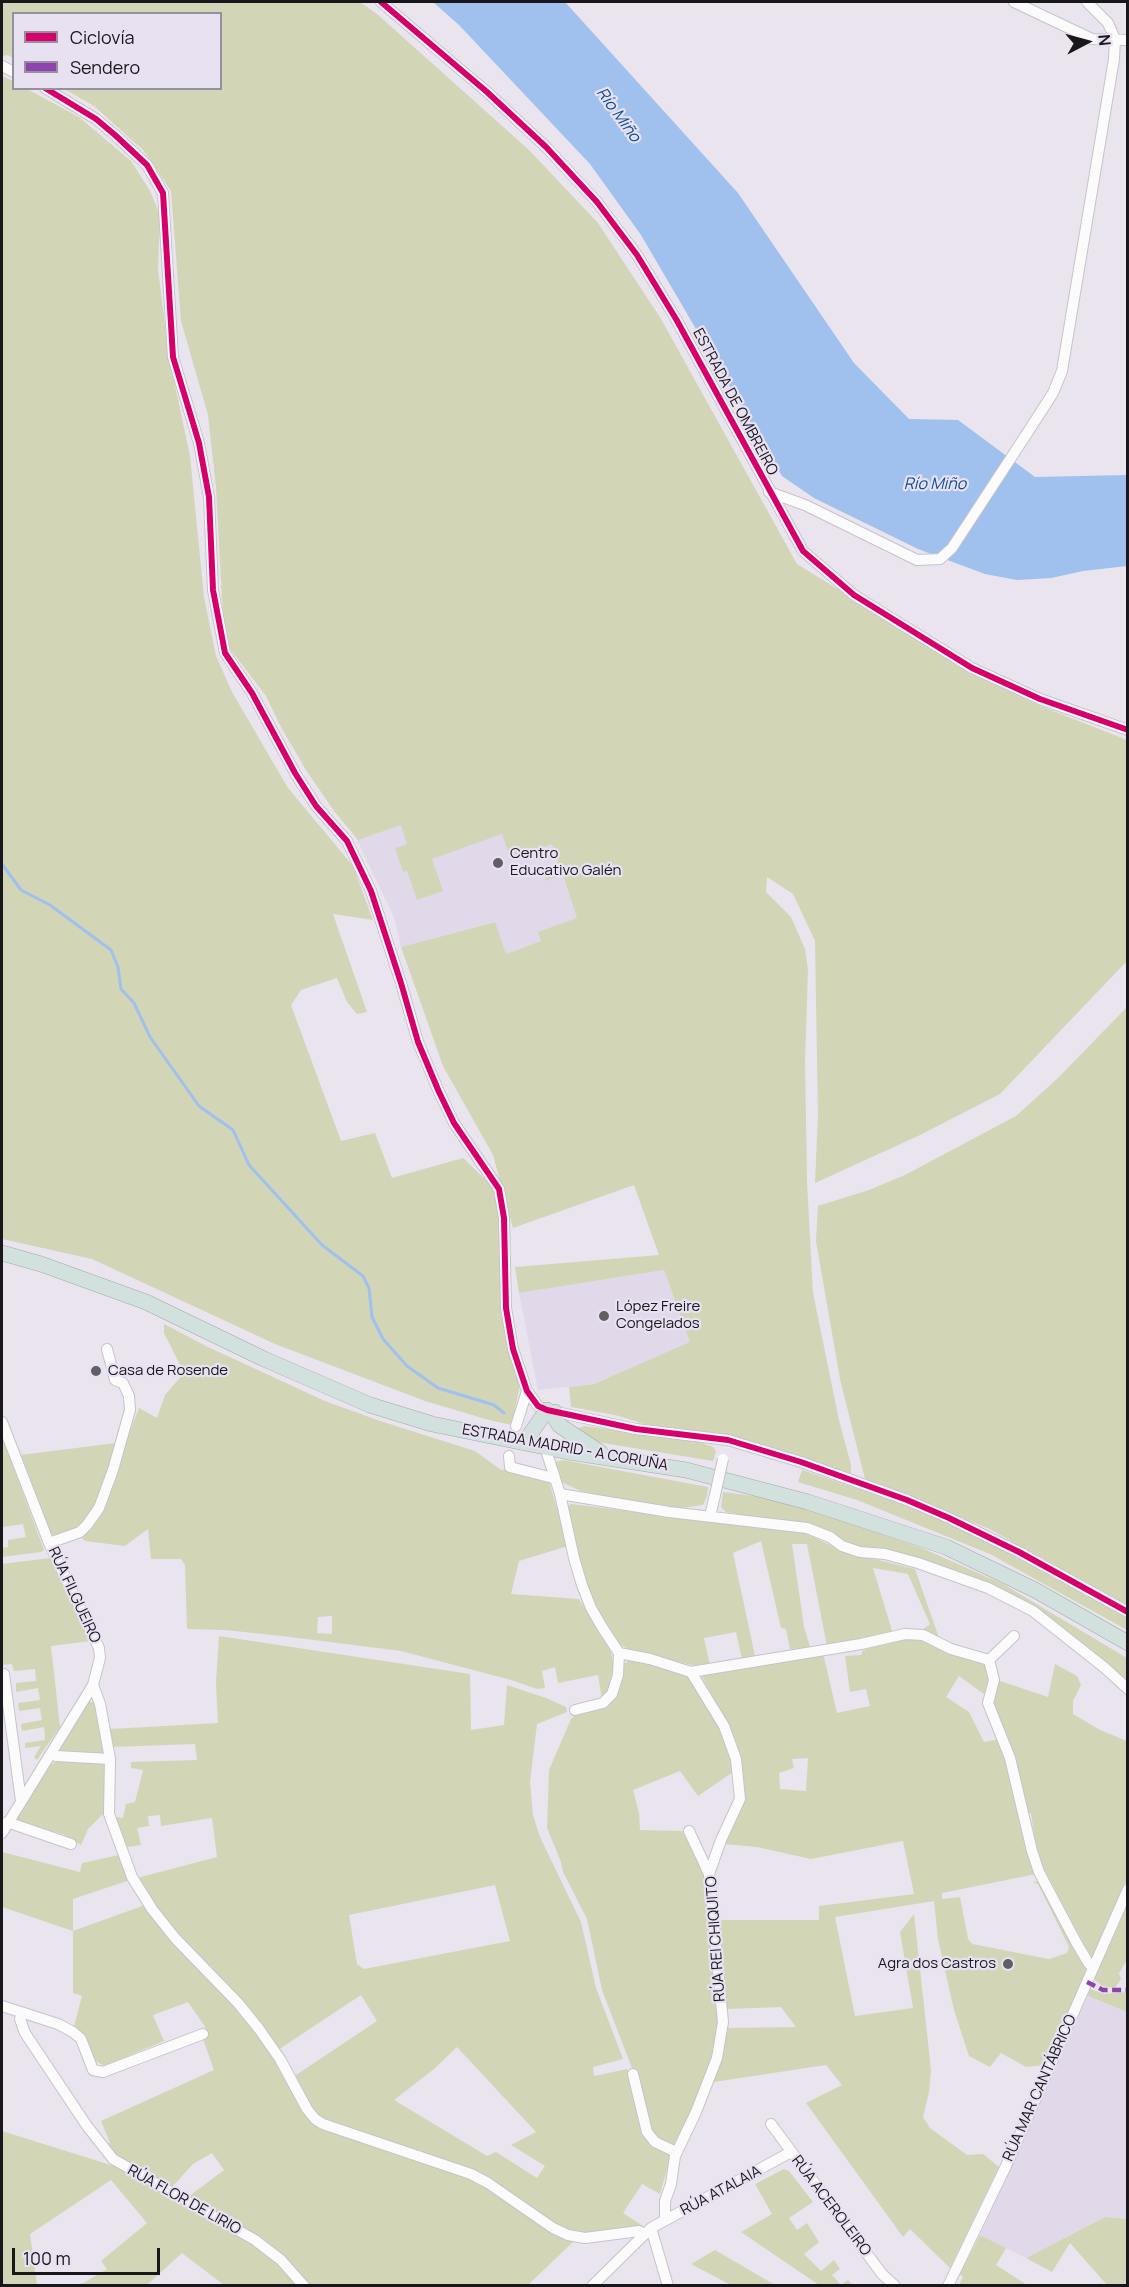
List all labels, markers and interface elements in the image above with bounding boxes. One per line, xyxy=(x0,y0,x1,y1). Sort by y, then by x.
legend xyxy=(12,12,222,90)
north arrow xyxy=(1057,12,1117,72)
text: Ciclovía xyxy=(70,25,135,49)
text: N xyxy=(1093,33,1116,47)
text: Sendero xyxy=(70,55,140,79)
water label: Río Miño xyxy=(592,84,644,146)
street label: ESTRADA DE OMBREIRO xyxy=(689,326,781,478)
water label: Río Miño xyxy=(904,475,966,495)
place label: Centro Educativo Galén xyxy=(510,845,621,880)
marker: Centro Educativo Galén xyxy=(491,856,505,870)
place label: López Freire Congelados xyxy=(616,1298,700,1333)
marker: López Freire Congelados xyxy=(597,1309,611,1323)
place label: Casa de Rosende xyxy=(108,1362,228,1380)
marker: Casa de Rosende xyxy=(89,1364,103,1378)
street label: ESTRADA MADRID - A CORUÑA xyxy=(461,1421,669,1475)
street label: RÚA FILGUEIRO xyxy=(44,1544,104,1646)
street label: RÚA REI CHIQUITO xyxy=(703,1876,729,2002)
place label: Agra dos Castros xyxy=(878,1955,996,1973)
marker: Agra dos Castros xyxy=(1001,1957,1015,1971)
street label: RÚA MAR CANTÁBRICO xyxy=(1000,2012,1080,2164)
street label: RÚA ACEROLEIRO xyxy=(787,2152,875,2260)
street label: RÚA FLOR DE LIRIO xyxy=(124,2161,244,2239)
street label: RÚA ATALAIA xyxy=(678,2162,764,2220)
scale bar xyxy=(15,2236,164,2274)
text: 100 m xyxy=(23,2246,71,2270)

